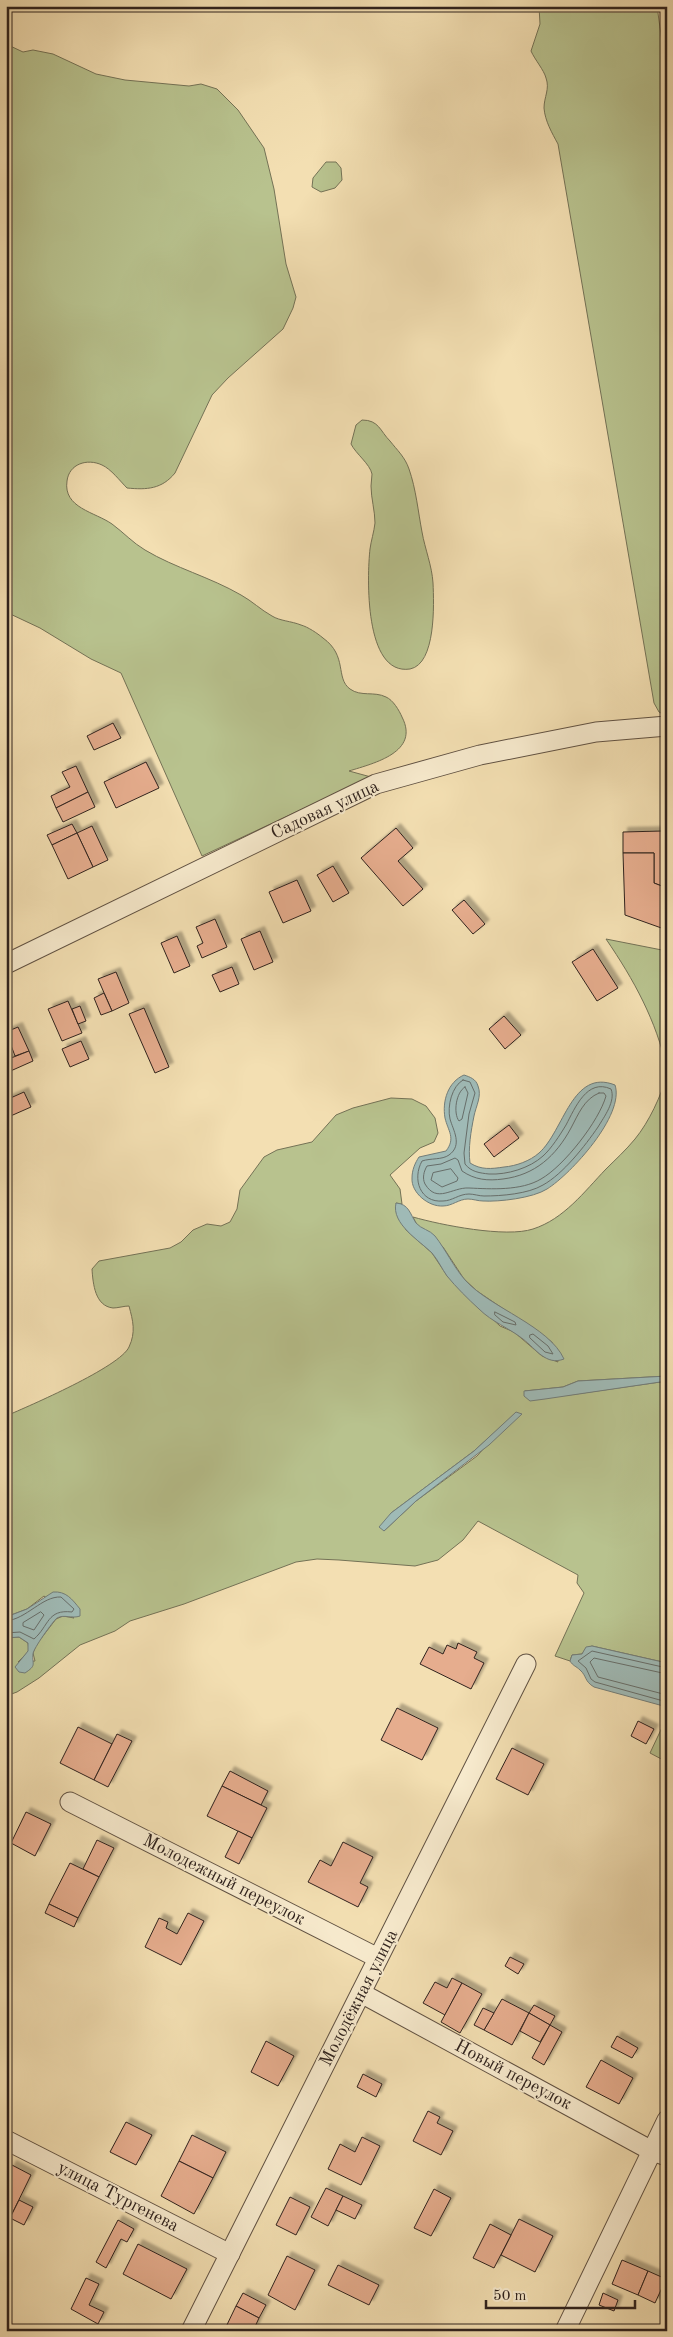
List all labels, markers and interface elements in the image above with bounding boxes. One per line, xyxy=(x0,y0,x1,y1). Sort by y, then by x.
street label: Садовая улица xyxy=(268,777,382,843)
street label: Молодежный переулок xyxy=(140,1831,308,1929)
street label: Молодёжная улица xyxy=(317,1927,401,2069)
street label: Новый переулок xyxy=(452,2037,574,2113)
street label: улица Тургенева xyxy=(54,2159,182,2235)
scale bar xyxy=(486,2277,634,2309)
text: 50 m xyxy=(493,2289,527,2304)

